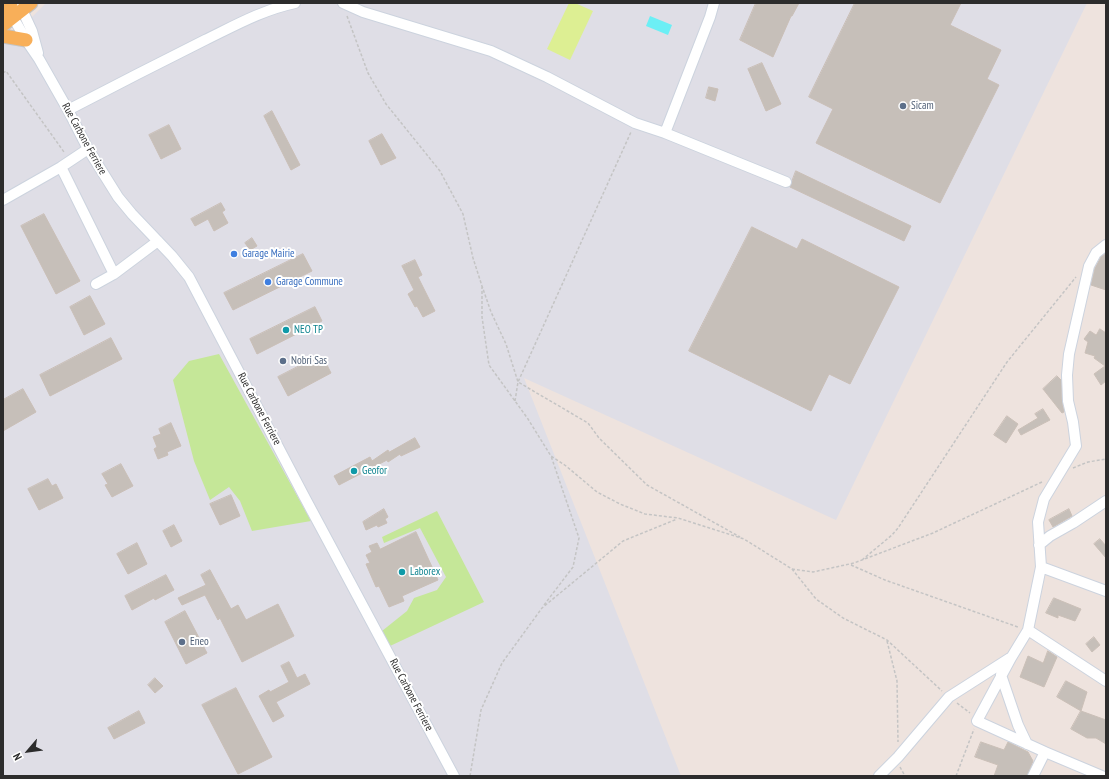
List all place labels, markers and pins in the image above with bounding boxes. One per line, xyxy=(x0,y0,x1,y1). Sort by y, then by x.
place label: Sicam xyxy=(911,99,934,113)
marker: Sicam xyxy=(898,101,908,111)
place label: Garage Mairie xyxy=(242,247,295,261)
marker: Garage Mairie xyxy=(229,249,239,259)
place label: Garage Commune xyxy=(276,275,343,289)
marker: Garage Commune xyxy=(263,277,273,287)
place label: NEO TP xyxy=(294,323,323,337)
marker: NEO TP xyxy=(281,325,291,335)
place label: Nobri Sas xyxy=(291,354,327,368)
marker: Nobri Sas xyxy=(278,356,288,366)
place label: Geofor xyxy=(362,464,387,478)
marker: Geofor xyxy=(349,466,359,476)
place label: Laborex xyxy=(410,565,440,579)
marker: Laborex xyxy=(397,567,407,577)
place label: Eneo xyxy=(190,635,209,649)
marker: Eneo xyxy=(177,637,187,647)

